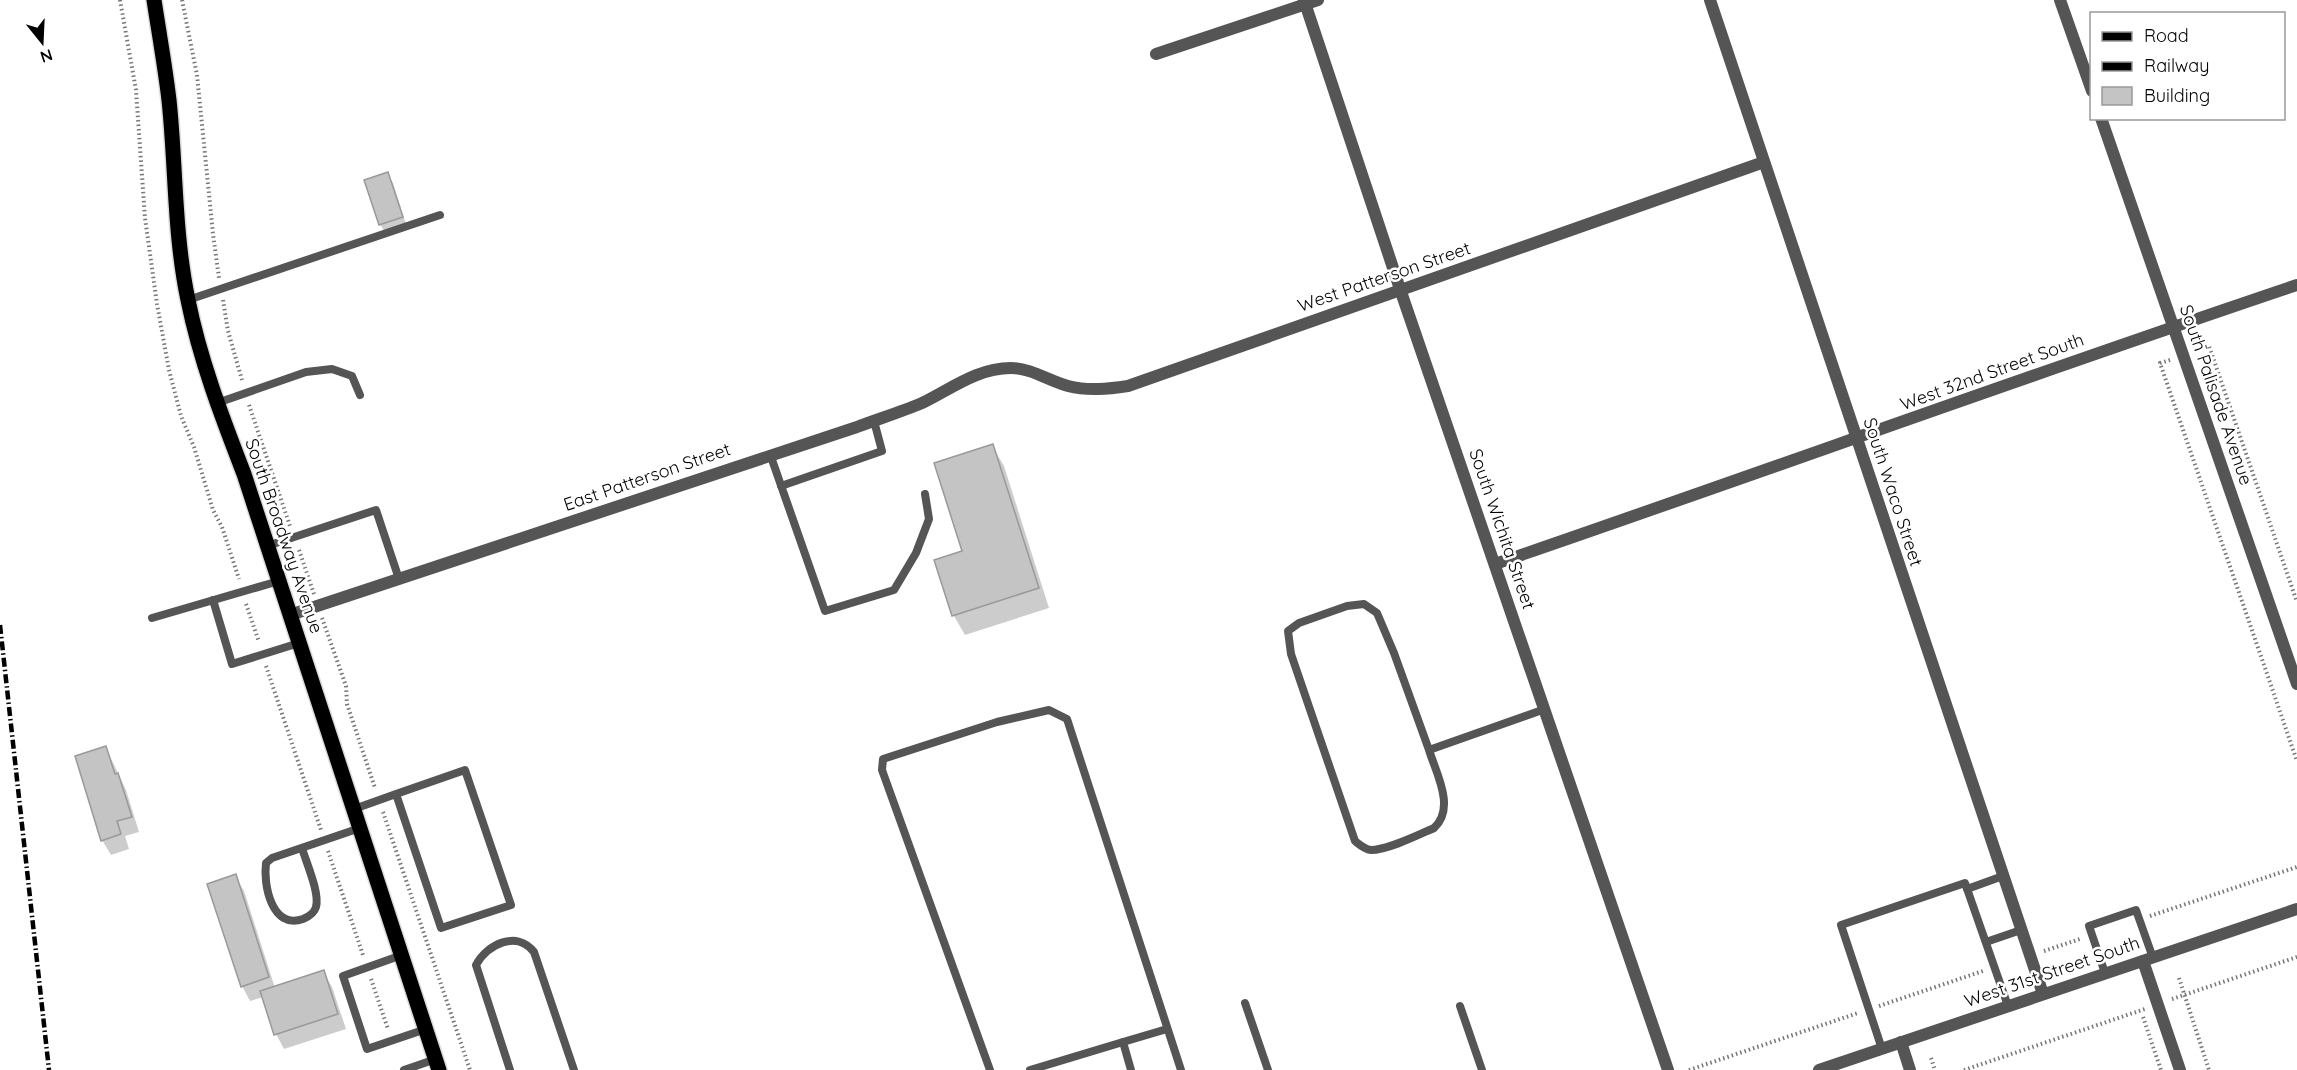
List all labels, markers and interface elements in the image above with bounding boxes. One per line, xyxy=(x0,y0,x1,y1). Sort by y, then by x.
north arrow xyxy=(12,12,72,72)
legend xyxy=(2090,12,2285,120)
text: Road xyxy=(2144,24,2189,47)
text: N xyxy=(38,45,55,68)
text: Railway xyxy=(2144,54,2210,77)
text: Building xyxy=(2144,84,2210,107)
street label: West Patterson Street xyxy=(1294,236,1473,317)
street label: South Palisade Avenue xyxy=(2175,302,2258,488)
street label: West 32nd Street South xyxy=(1897,328,2087,416)
street label: South Waco Street xyxy=(1859,415,1928,569)
street label: South Broadway Avenue xyxy=(240,435,329,636)
street label: East Patterson Street xyxy=(560,437,733,516)
street label: South Wichita Street xyxy=(1464,446,1541,612)
street label: West 31st Street South xyxy=(1961,931,2143,1012)

